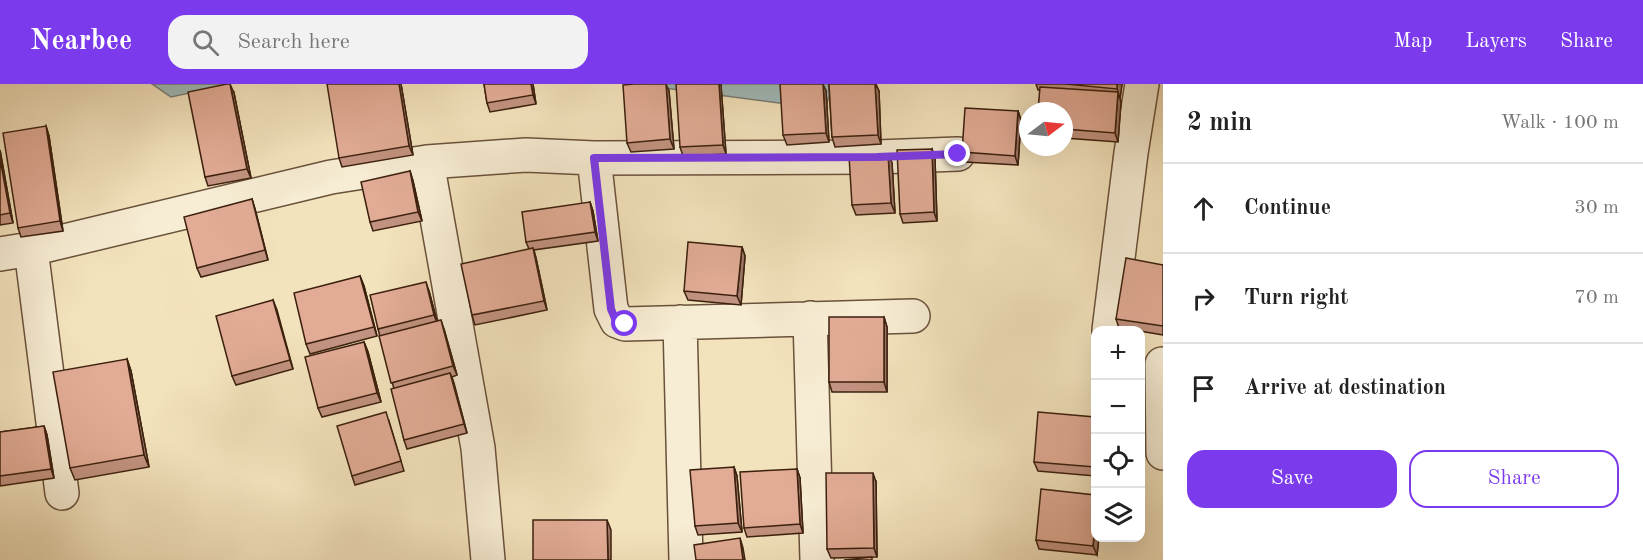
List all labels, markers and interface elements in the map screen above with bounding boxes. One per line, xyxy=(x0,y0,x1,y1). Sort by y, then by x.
search box xyxy=(168,15,588,69)
icon: search xyxy=(189,26,222,59)
text: Nearbee xyxy=(30,28,132,56)
text: Search here xyxy=(237,31,350,53)
text: Map xyxy=(1393,31,1432,52)
text: Layers xyxy=(1465,31,1527,52)
text: Share xyxy=(1560,31,1613,52)
north arrow xyxy=(1019,102,1073,156)
text: 2 min xyxy=(1187,110,1252,136)
text: Walk · 100 m xyxy=(1500,113,1619,133)
route end xyxy=(944,140,970,166)
icon: ahead xyxy=(1187,192,1220,225)
text: Continue xyxy=(1244,197,1331,219)
text: 30 m xyxy=(1574,198,1619,218)
icon: right xyxy=(1187,282,1220,315)
text: Turn right xyxy=(1244,287,1348,309)
text: 70 m xyxy=(1574,288,1619,308)
route start xyxy=(611,310,637,336)
map controls xyxy=(1091,326,1145,542)
button: + xyxy=(1091,326,1145,380)
icon: arrive xyxy=(1187,372,1220,405)
text: Arrive at destination xyxy=(1244,377,1446,399)
button: − xyxy=(1091,380,1145,434)
button: locate xyxy=(1091,434,1145,488)
button: Save xyxy=(1187,450,1397,508)
button: Share xyxy=(1409,450,1619,508)
button: layers xyxy=(1091,488,1145,542)

